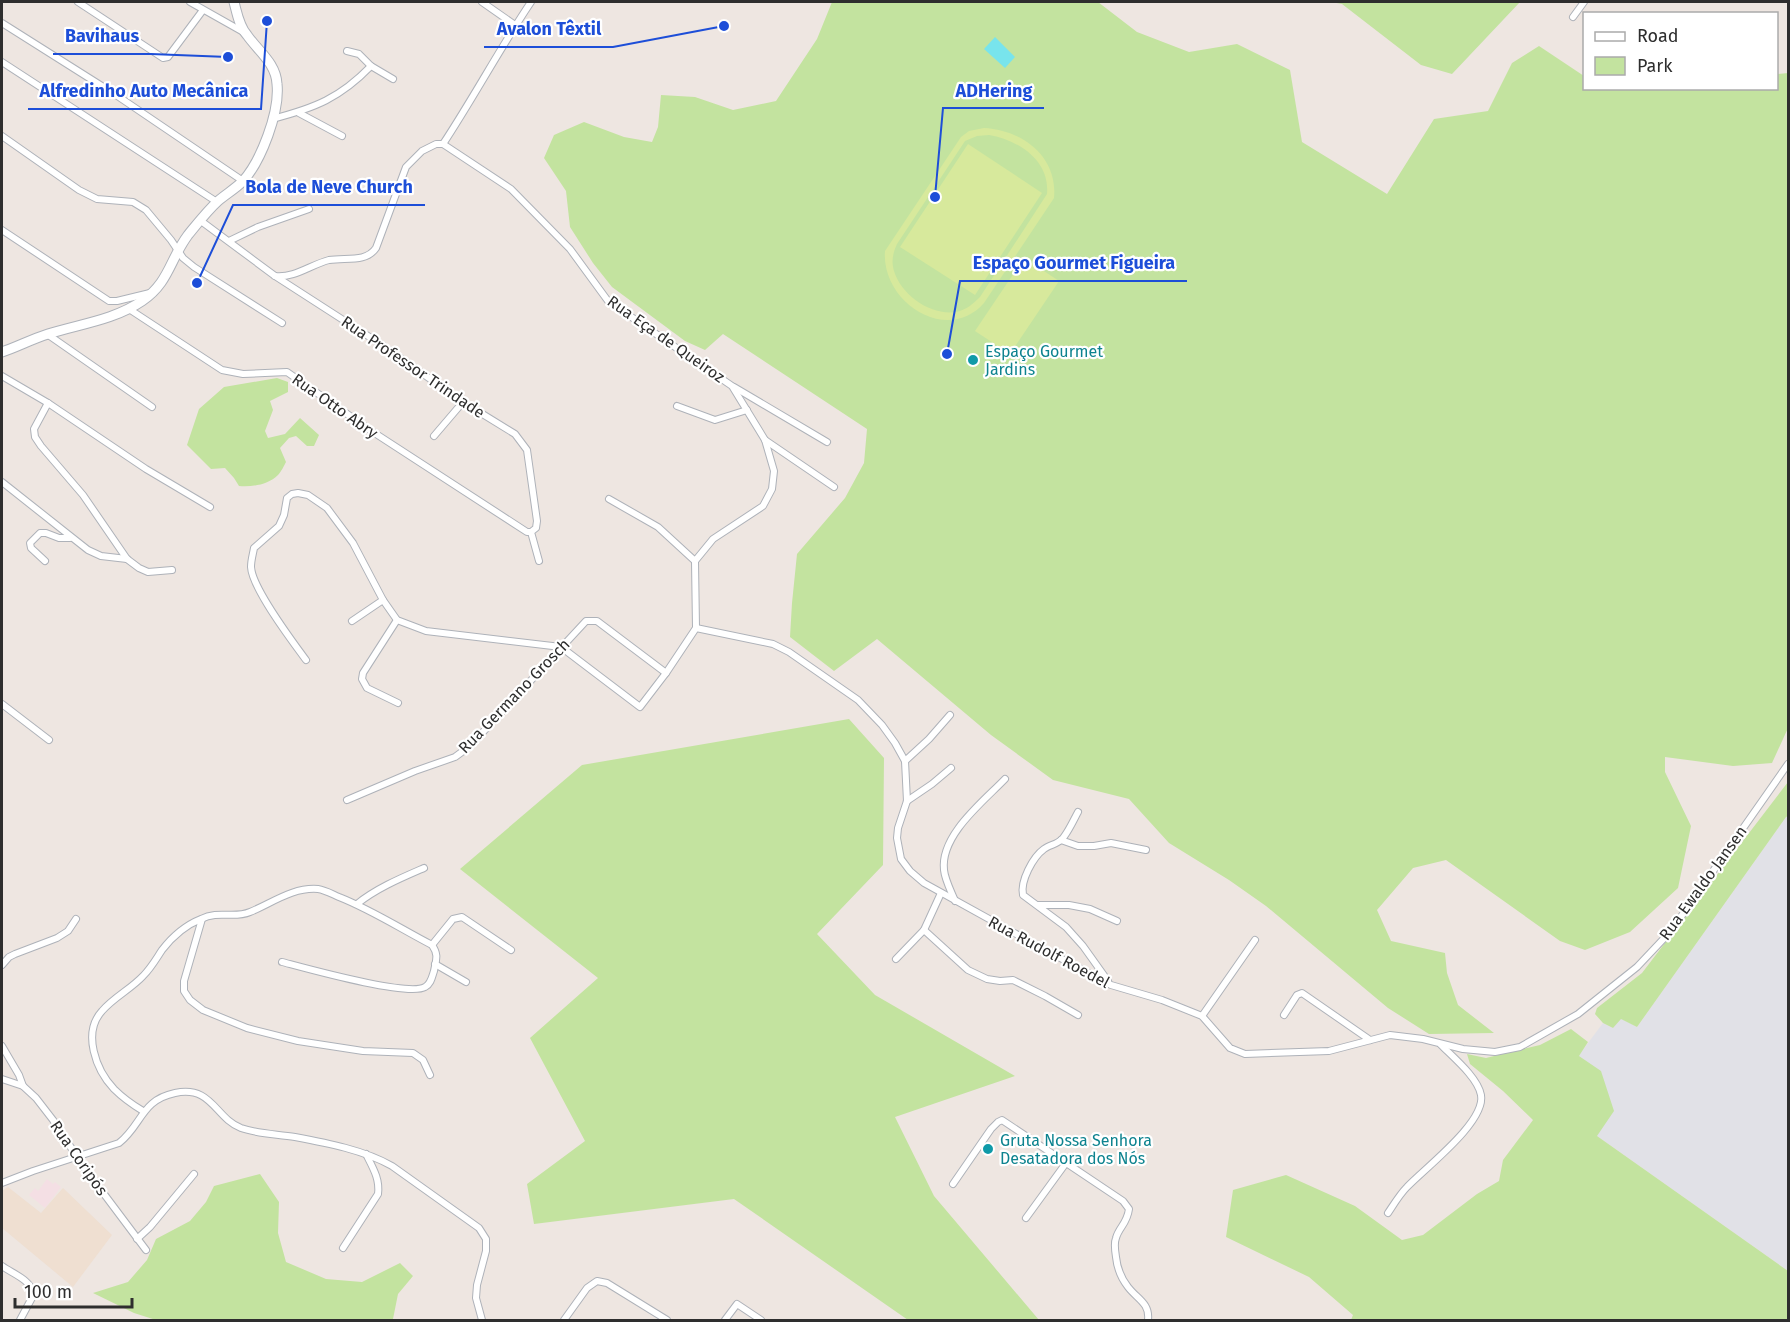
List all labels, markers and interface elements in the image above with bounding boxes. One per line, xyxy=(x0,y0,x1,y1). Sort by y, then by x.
callout: Avalon Têxtil xyxy=(484,11,613,47)
legend xyxy=(1583,12,1778,90)
callout: Bavihaus xyxy=(53,18,151,54)
text: Avalon Têxtil xyxy=(496,18,602,40)
text: Bavihaus xyxy=(65,25,139,47)
text: Road xyxy=(1637,25,1679,47)
text: Park xyxy=(1637,55,1673,77)
callout: ADHering xyxy=(943,72,1044,108)
callout: Alfredinho Auto Mecânica xyxy=(28,73,261,109)
text: Alfredinho Auto Mecânica xyxy=(39,80,249,102)
text: ADHering xyxy=(955,80,1033,102)
callout: Bola de Neve Church xyxy=(233,169,425,205)
text: Bola de Neve Church xyxy=(245,176,413,198)
callout: Espaço Gourmet Figueira xyxy=(960,245,1187,281)
text: Espaço Gourmet Figueira xyxy=(973,252,1175,274)
street label: Rua Eça de Queiroz xyxy=(603,291,728,387)
street label: Rua Professor Trindade xyxy=(338,312,488,422)
place label: Espaço Gourmet Jardins xyxy=(985,342,1103,379)
marker: Espaço Gourmet Jardins xyxy=(966,353,980,367)
street label: Rua Otto Abry xyxy=(288,369,382,443)
street label: Rua Germano Grosch xyxy=(454,635,574,757)
street label: Rua Ewaldo Jansen xyxy=(1655,822,1751,944)
street label: Rua Rudolf Roedel xyxy=(985,912,1113,992)
street label: Rua Coripós xyxy=(46,1117,112,1199)
place label: Gruta Nossa Senhora Desatadora dos Nós xyxy=(1000,1131,1152,1168)
marker: Gruta Nossa Senhora Desatadora dos Nós xyxy=(981,1142,995,1156)
scale bar xyxy=(15,1271,132,1309)
text: 100 m xyxy=(24,1281,72,1303)

